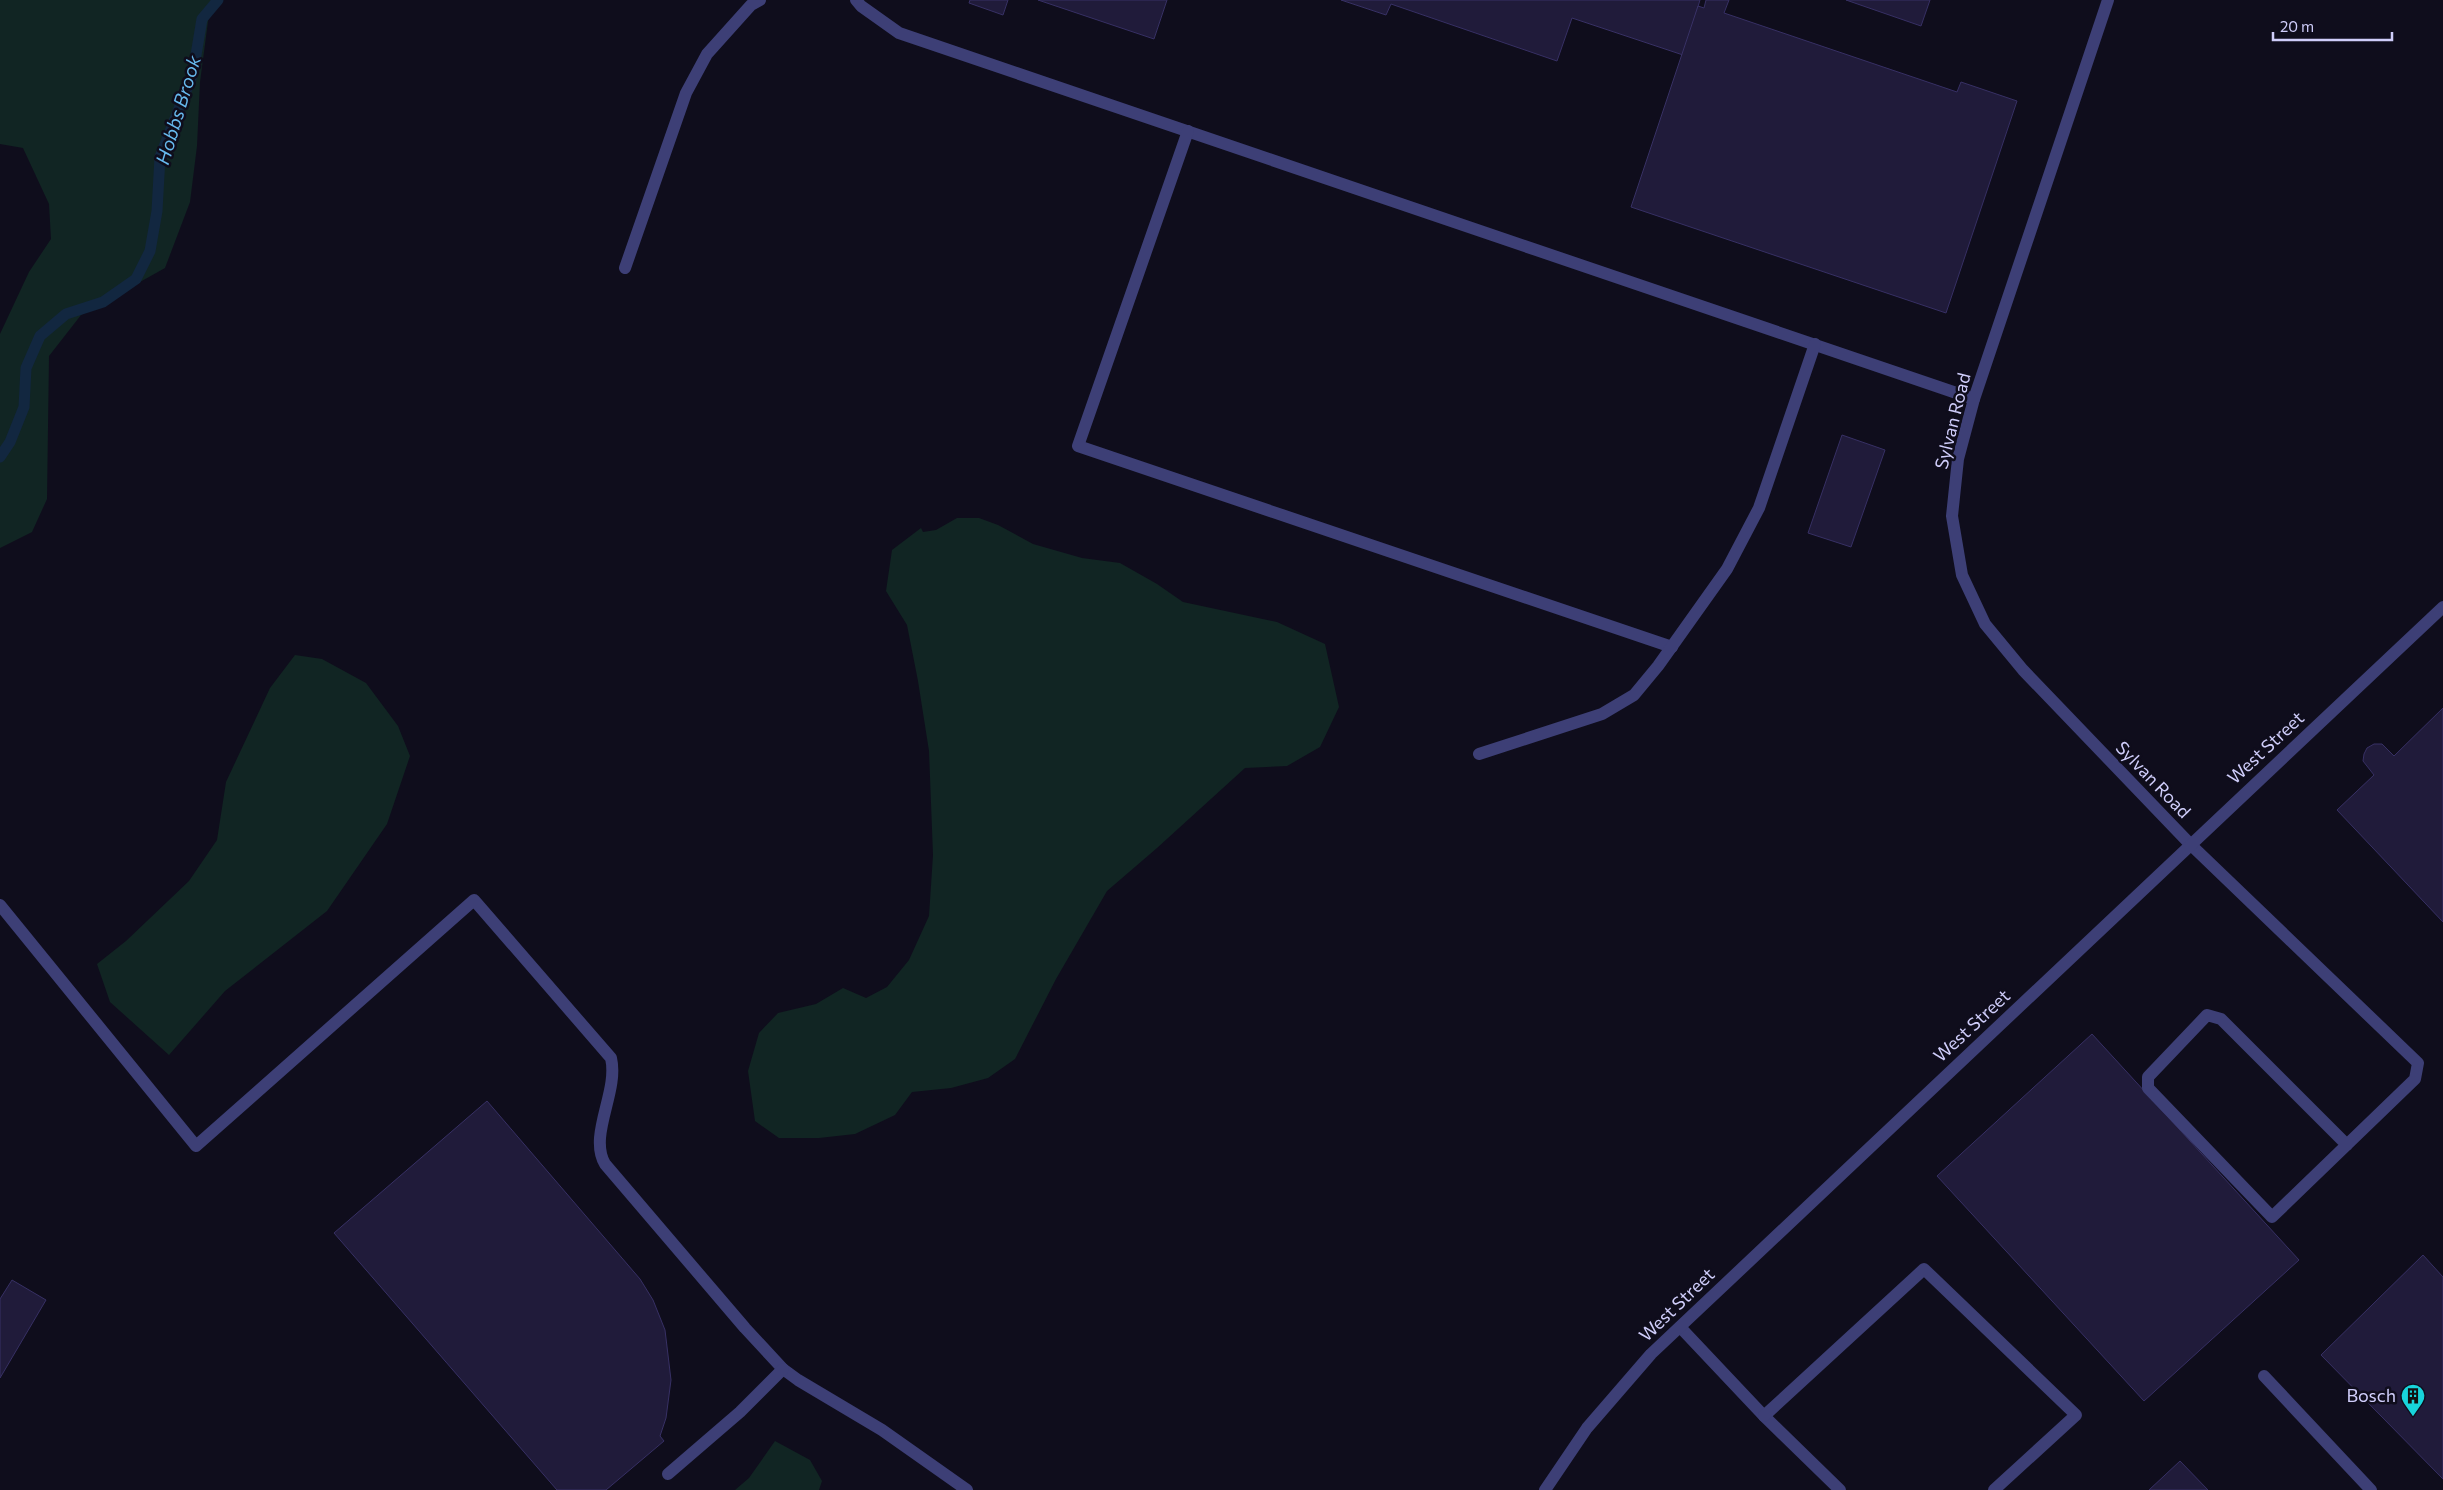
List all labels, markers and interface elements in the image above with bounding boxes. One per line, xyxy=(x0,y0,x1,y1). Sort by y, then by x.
scale bar xyxy=(2273,10,2392,42)
text: 20 m xyxy=(2280,17,2314,35)
water label: Hobbs Brook xyxy=(150,52,205,167)
street label: Sylvan Road xyxy=(1929,370,1975,471)
street label: West Street xyxy=(2223,706,2308,788)
street label: Sylvan Road xyxy=(2112,736,2196,822)
street label: West Street xyxy=(1929,984,2014,1066)
street label: West Street xyxy=(1634,1263,1719,1346)
building icon: Bosch xyxy=(2400,1383,2426,1417)
place label: Bosch xyxy=(2346,1384,2396,1406)

